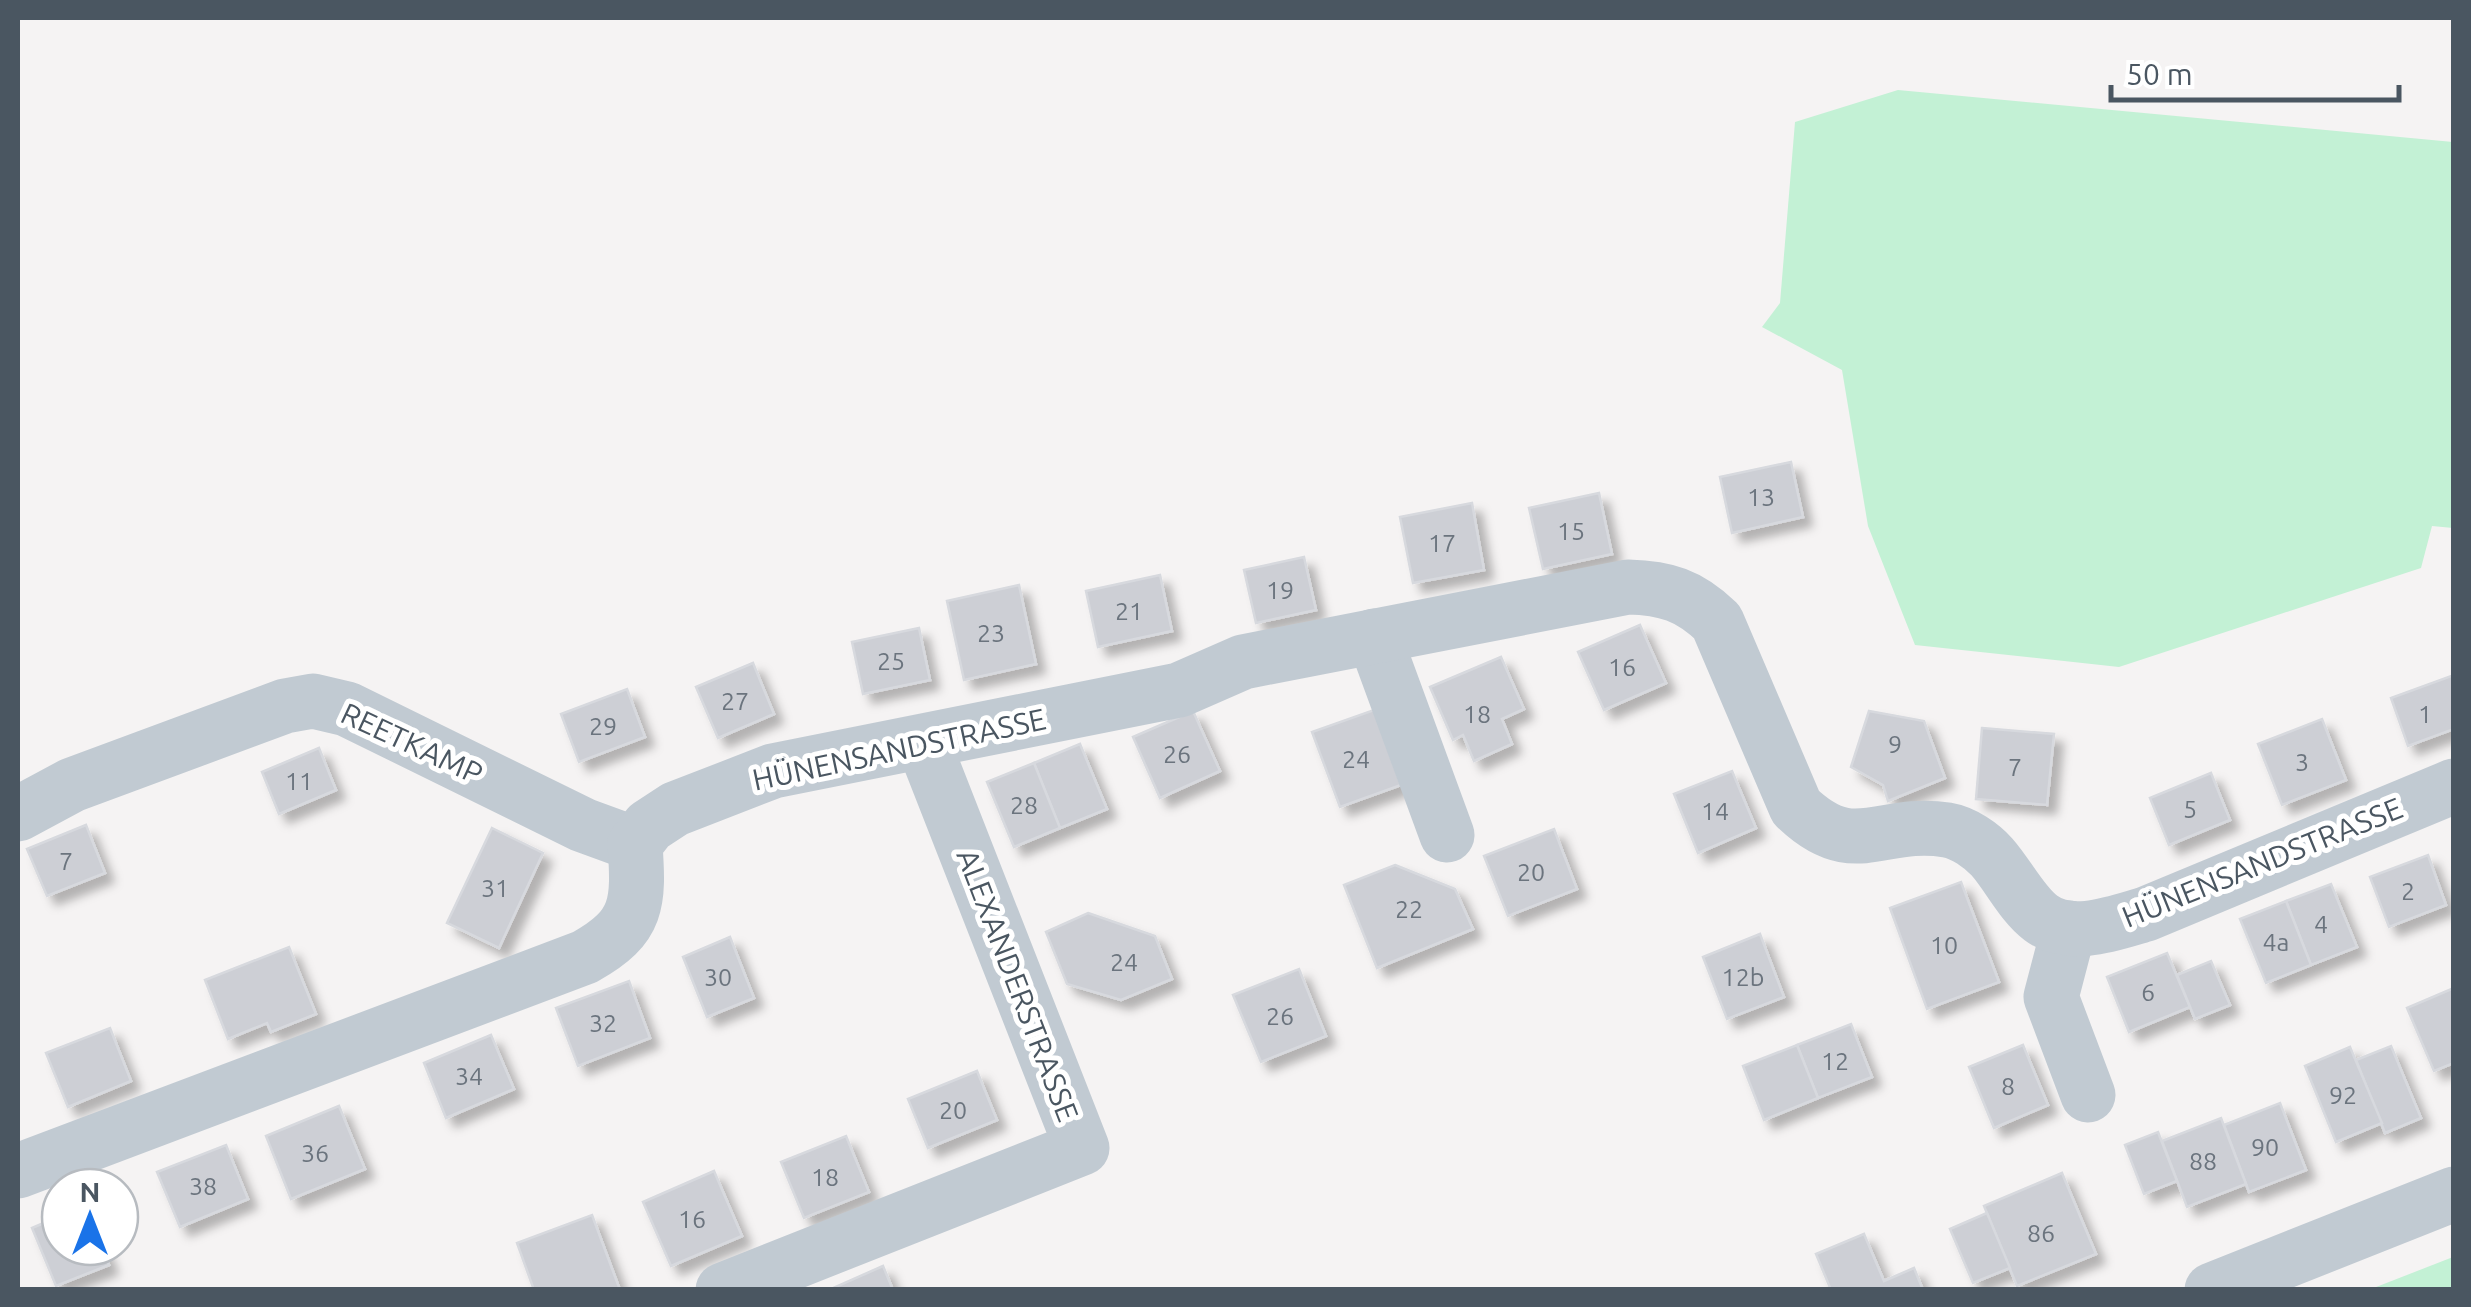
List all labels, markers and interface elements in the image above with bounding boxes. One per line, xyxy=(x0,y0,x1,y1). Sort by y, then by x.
scale bar xyxy=(2111,40,2398,102)
text: 50 m xyxy=(2126,57,2193,91)
house number: 13 xyxy=(1747,483,1775,511)
house number: 15 xyxy=(1557,517,1585,545)
house number: 17 xyxy=(1428,529,1456,557)
house number: 19 xyxy=(1266,576,1294,604)
house number: 21 xyxy=(1115,597,1143,625)
house number: 23 xyxy=(977,619,1005,647)
house number: 25 xyxy=(877,647,905,675)
house number: 16 xyxy=(1608,653,1636,681)
house number: 27 xyxy=(721,687,749,715)
street label: REETKAMP xyxy=(336,696,488,790)
house number: 18 xyxy=(1463,700,1491,728)
house number: 1 xyxy=(2418,700,2432,728)
street label: HÜNENSANDSTRASSE xyxy=(749,701,1049,797)
house number: 29 xyxy=(589,712,617,740)
house number: 9 xyxy=(1888,730,1902,758)
house number: 26 xyxy=(1163,740,1191,768)
house number: 24 xyxy=(1342,745,1370,773)
house number: 3 xyxy=(2295,748,2309,776)
house number: 7 xyxy=(2008,753,2022,781)
house number: 11 xyxy=(285,767,313,795)
street label: HÜNENSANDSTRASSE xyxy=(2117,790,2407,934)
house number: 28 xyxy=(1010,791,1038,819)
house number: 5 xyxy=(2183,795,2197,823)
house number: 14 xyxy=(1701,797,1729,825)
street label: ALEXANDERSTRASSE xyxy=(950,844,1086,1126)
house number: 7 xyxy=(59,847,73,875)
house number: 20 xyxy=(1517,858,1545,886)
house number: 31 xyxy=(481,874,509,902)
house number: 2 xyxy=(2401,877,2415,905)
house number: 22 xyxy=(1395,895,1423,923)
house number: 4 xyxy=(2314,910,2328,938)
house number: 4a xyxy=(2263,928,2289,956)
house number: 10 xyxy=(1930,931,1958,959)
house number: 24 xyxy=(1110,948,1138,976)
house number: 30 xyxy=(704,963,732,991)
house number: 12b xyxy=(1722,963,1764,991)
house number: 6 xyxy=(2141,978,2155,1006)
house number: 26 xyxy=(1266,1002,1294,1030)
house number: 32 xyxy=(589,1009,617,1037)
house number: 12 xyxy=(1821,1047,1849,1075)
house number: 34 xyxy=(455,1062,483,1090)
house number: 8 xyxy=(2001,1072,2015,1100)
house number: 92 xyxy=(2329,1081,2357,1109)
house number: 20 xyxy=(939,1096,967,1124)
house number: 90 xyxy=(2251,1133,2279,1161)
house number: 36 xyxy=(301,1139,329,1167)
house number: 88 xyxy=(2189,1147,2217,1175)
house number: 18 xyxy=(811,1163,839,1191)
north arrow xyxy=(40,1167,140,1267)
house number: 38 xyxy=(189,1172,217,1200)
text: N xyxy=(80,1176,100,1207)
house number: 16 xyxy=(678,1205,706,1233)
house number: 86 xyxy=(2027,1219,2055,1247)

